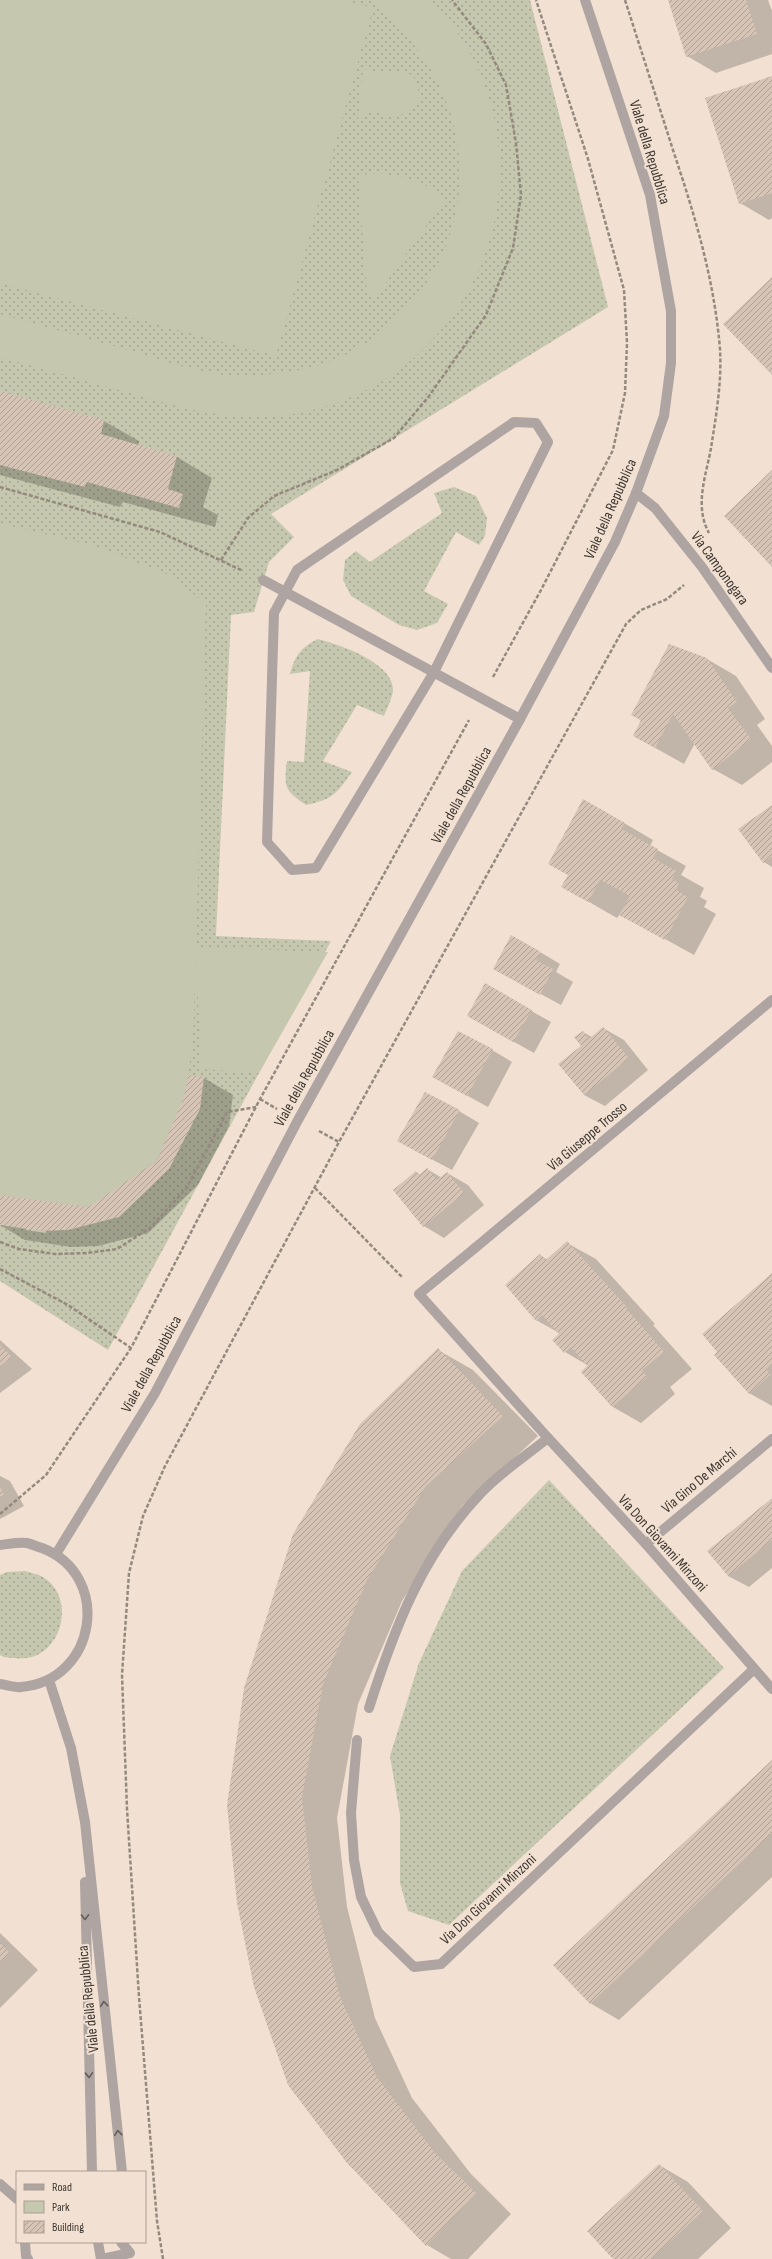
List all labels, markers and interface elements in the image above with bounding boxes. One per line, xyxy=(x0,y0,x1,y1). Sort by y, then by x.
street label: Viale della Repubblica xyxy=(625,98,674,207)
street label: Viale della Repubblica xyxy=(580,456,641,562)
street label: Via Camponogara xyxy=(686,528,753,609)
street label: Viale della Repubblica xyxy=(427,743,496,847)
street label: Viale della Repubblica xyxy=(270,1026,339,1130)
street label: Via Giuseppe Trosso xyxy=(543,1097,631,1175)
street label: Viale della Repubblica xyxy=(117,1312,186,1416)
street label: Via Gino De Marchi xyxy=(658,1443,741,1517)
street label: Via Don Giovanni Minzoni xyxy=(614,1491,712,1596)
street label: Via Don Giovanni Minzoni xyxy=(436,1850,541,1949)
one-way arrow xyxy=(81,1914,89,1920)
street label: Viale della Repubblica xyxy=(73,1944,104,2054)
one-way arrow xyxy=(100,2001,109,2007)
one-way arrow xyxy=(85,2072,93,2078)
one-way arrow xyxy=(113,2130,122,2136)
legend xyxy=(16,2171,146,2243)
text: Road xyxy=(52,2180,72,2195)
text: Park xyxy=(52,2200,70,2215)
text: Building xyxy=(52,2220,84,2235)

